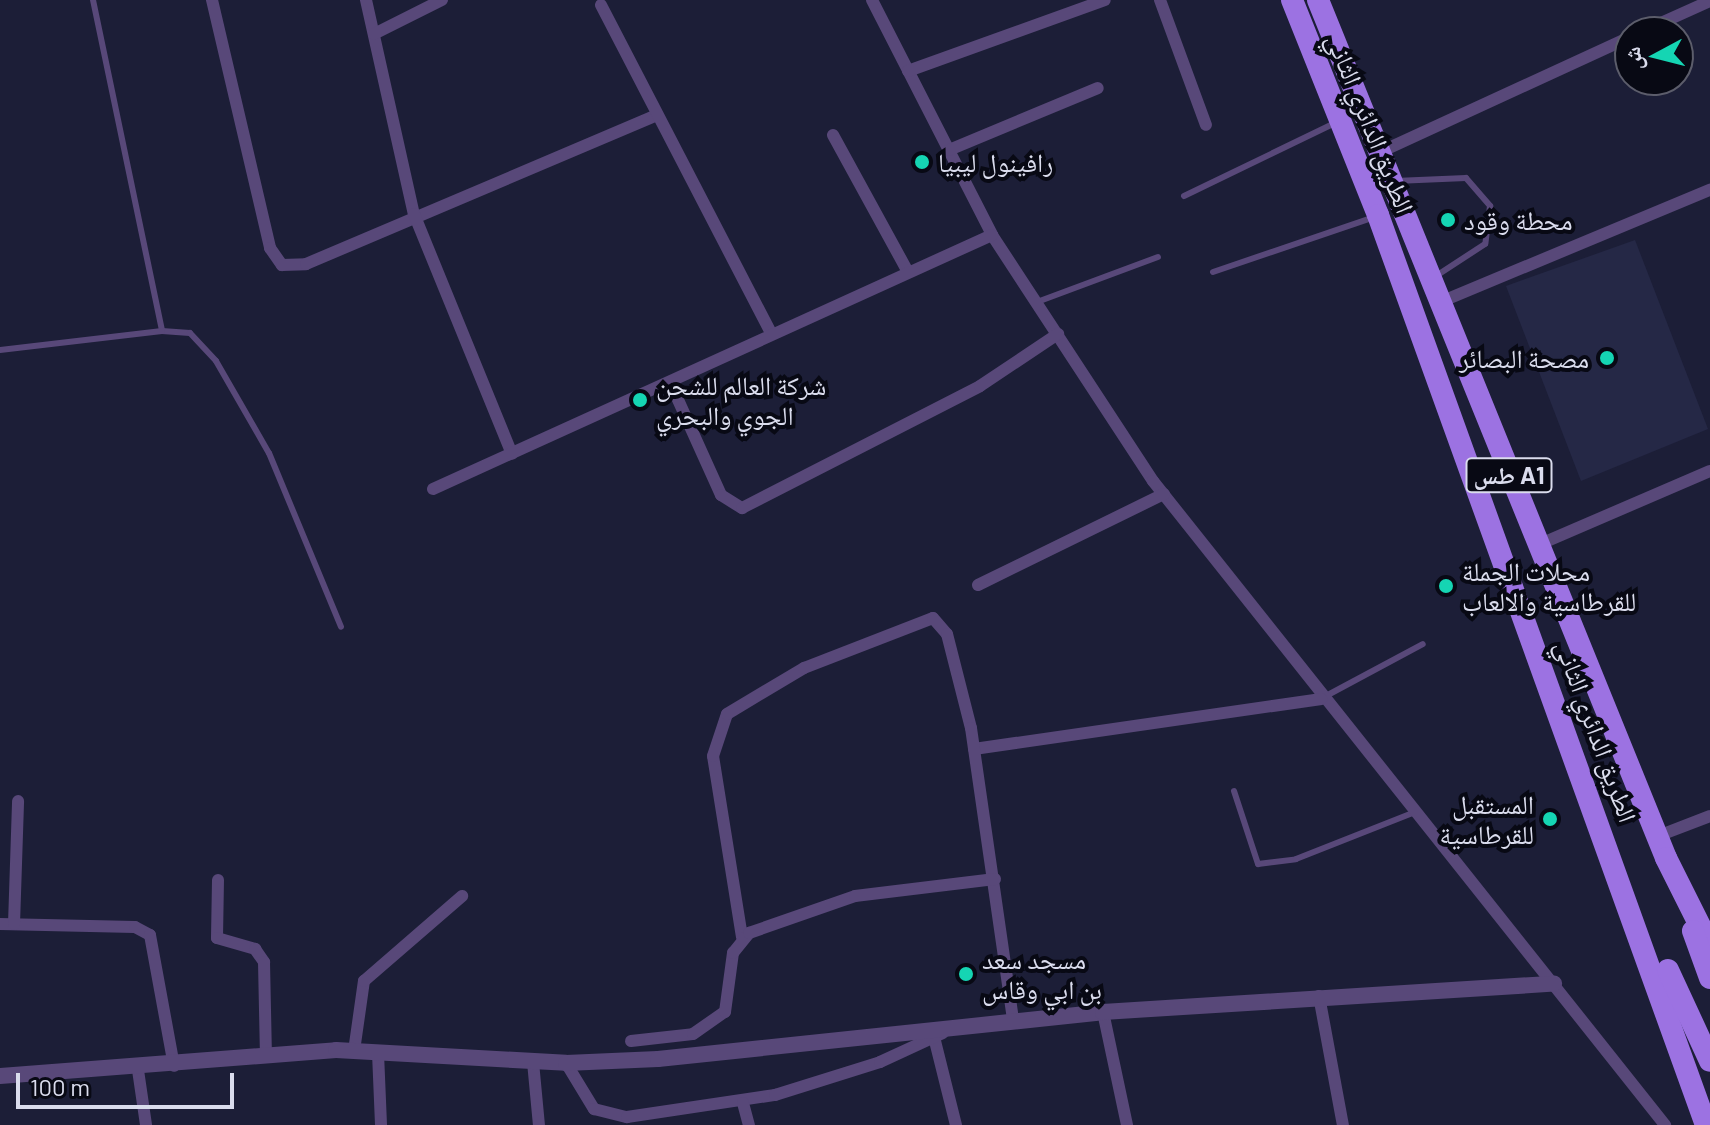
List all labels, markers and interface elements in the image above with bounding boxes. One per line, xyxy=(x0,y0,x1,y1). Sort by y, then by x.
north arrow xyxy=(1614,16,1694,96)
street label: الطريق الدائري الثاني xyxy=(1321,29,1421,217)
text: ش xyxy=(1618,46,1646,72)
place label: رافينول ليبيا xyxy=(938,146,1053,178)
marker: رافينول ليبيا xyxy=(913,153,931,171)
place label: محطة وقود xyxy=(1464,204,1572,236)
marker: محطة وقود xyxy=(1439,211,1457,229)
place label: مصحة البصائر xyxy=(1459,342,1589,374)
marker: مصحة البصائر xyxy=(1596,347,1618,369)
place label: شركة العالم للشحن الجوي والبحري xyxy=(656,369,826,430)
marker: شركة العالم للشحن الجوي والبحري xyxy=(631,391,649,409)
road number: طس A1 xyxy=(1465,455,1553,495)
place label: محلات الجملة للقرطاسية والالعاب xyxy=(1462,555,1636,616)
marker: محلات الجملة للقرطاسية والالعاب xyxy=(1437,577,1455,595)
street label: الطريق الدائري الثاني xyxy=(1550,636,1644,826)
place label: المستقبل للقرطاسية xyxy=(1440,788,1534,850)
marker: المستقبل للقرطاسية xyxy=(1541,810,1559,828)
place label: مسجد سعد بن ابي وقاس xyxy=(982,943,1102,1004)
marker: مسجد سعد بن ابي وقاس xyxy=(957,965,975,983)
scale bar xyxy=(20,1057,238,1107)
text: 100 m xyxy=(30,1072,90,1101)

